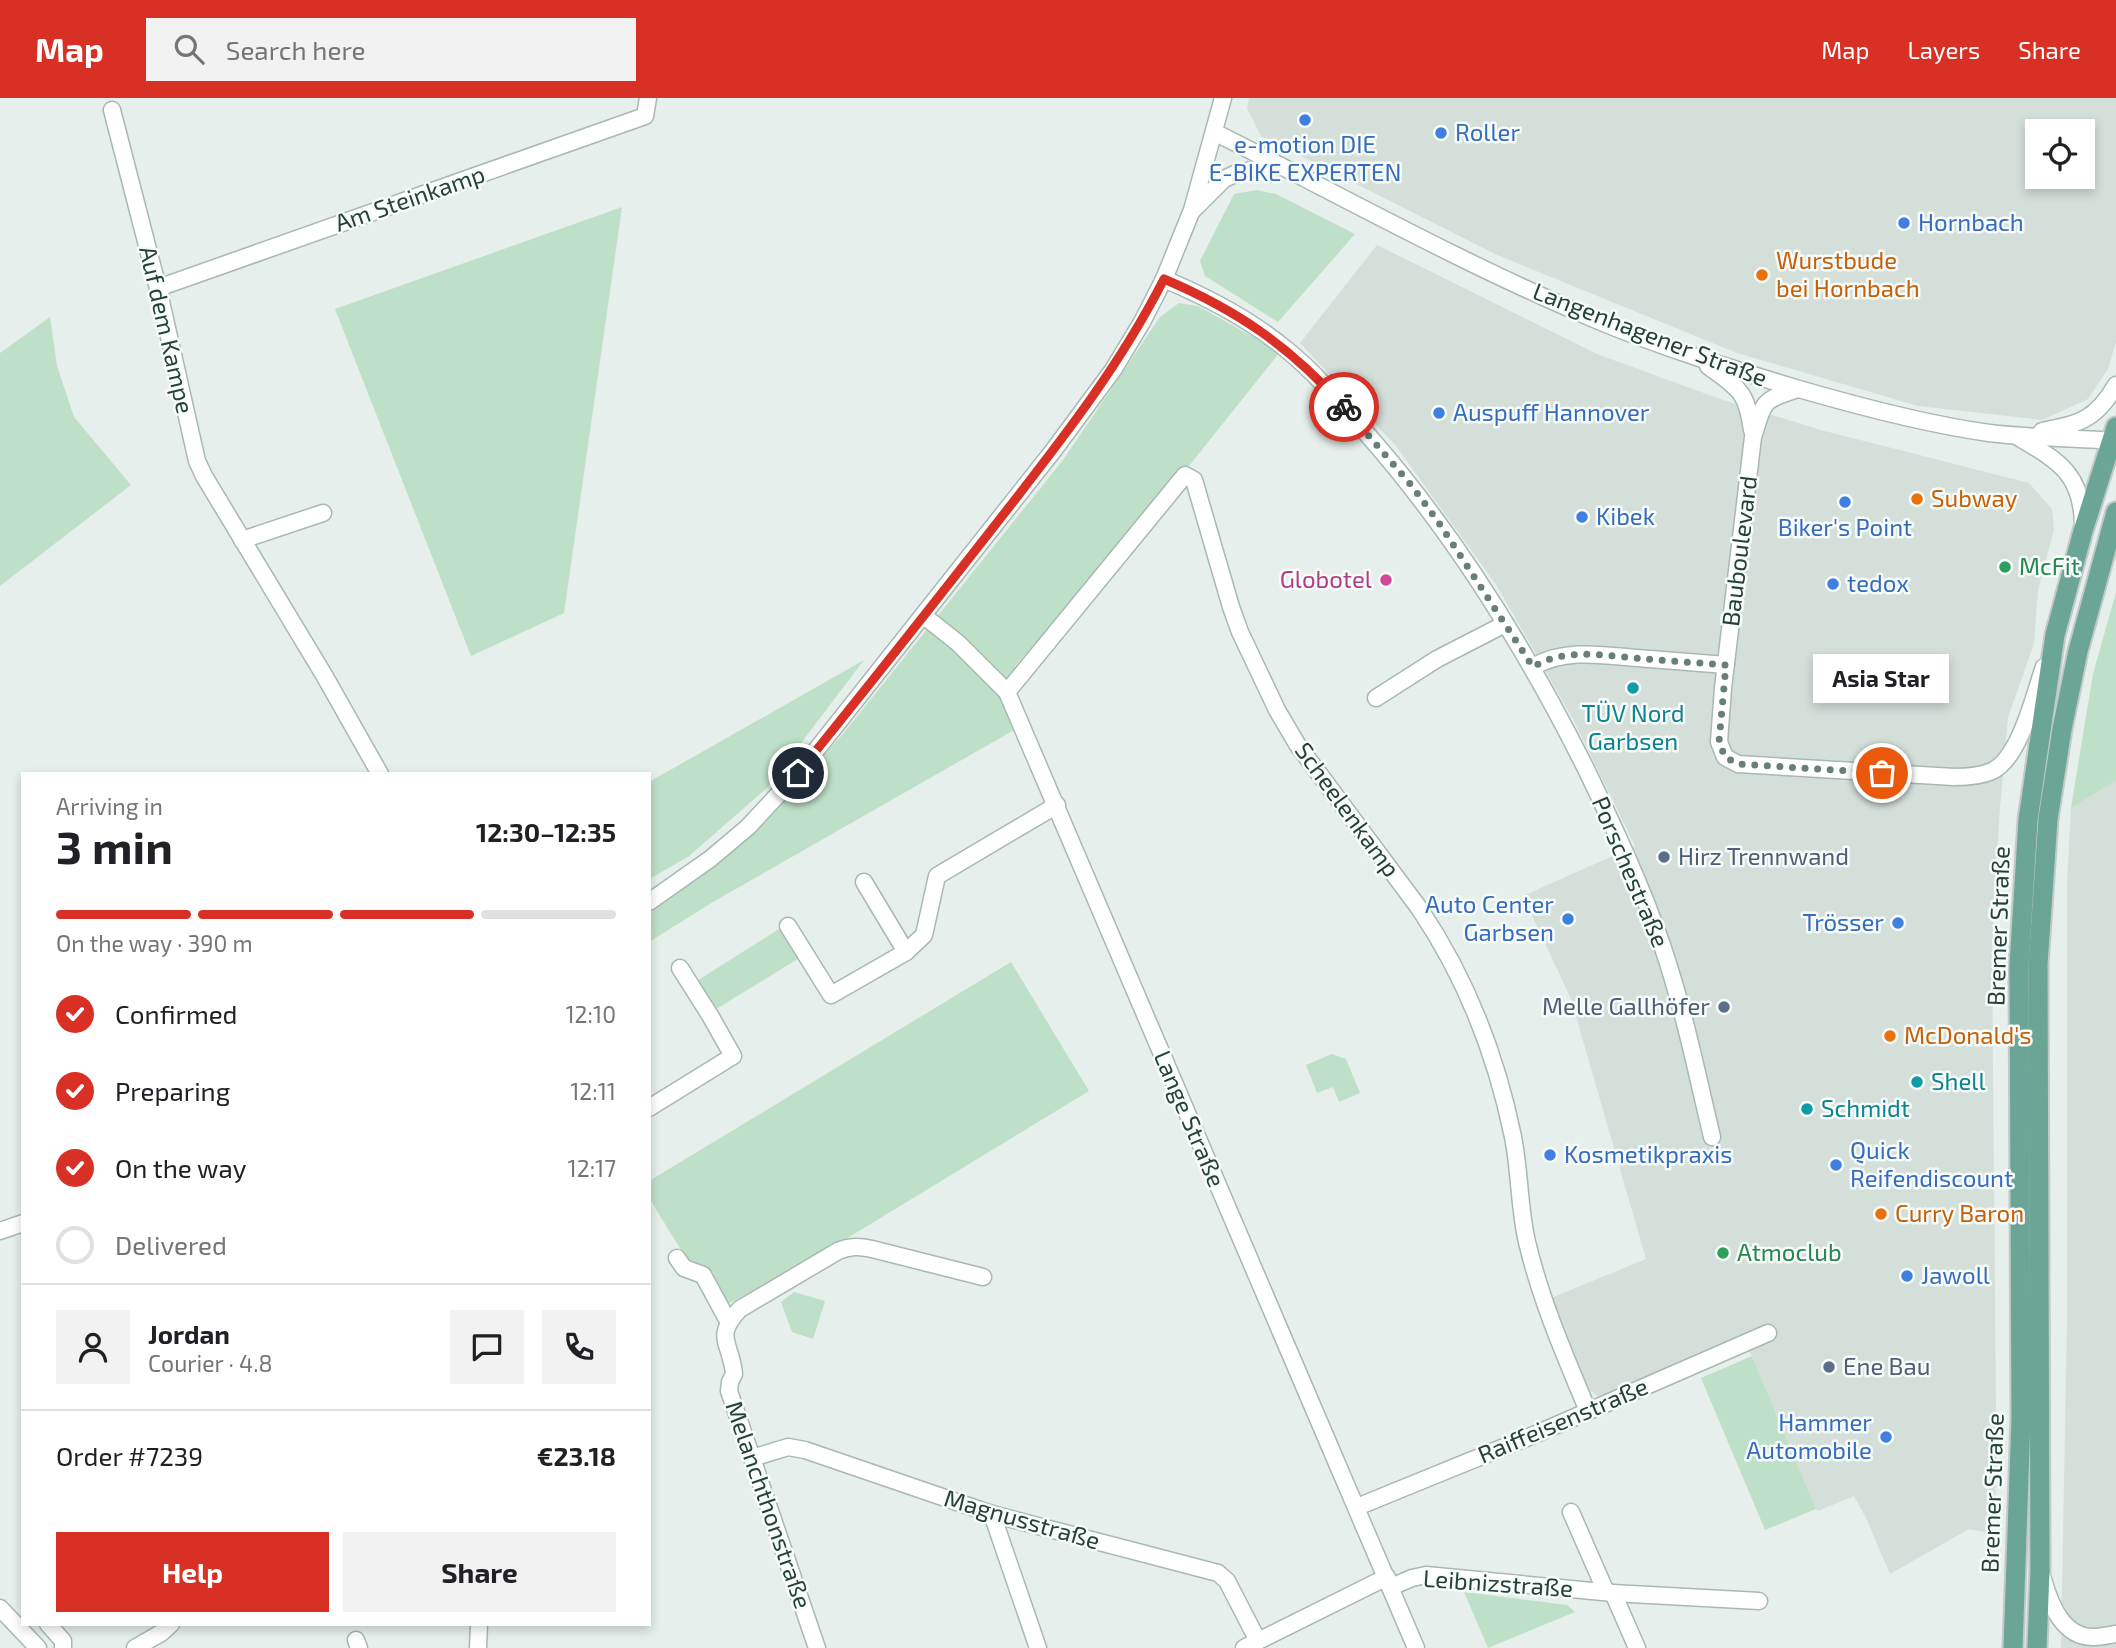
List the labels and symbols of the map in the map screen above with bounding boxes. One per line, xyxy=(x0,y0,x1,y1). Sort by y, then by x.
marker: e-motion DIE E-BIKE EXPERTEN xyxy=(1297,112,1313,128)
place label: Roller xyxy=(1455,117,1520,146)
marker: Roller xyxy=(1433,125,1449,141)
place label: e-motion DIE E-BIKE EXPERTEN xyxy=(1209,129,1401,186)
street label: Am Steinkamp xyxy=(331,158,488,237)
place label: Hornbach xyxy=(1918,207,2024,236)
marker: Hornbach xyxy=(1896,215,1912,231)
street label: Auf dem Kampe xyxy=(134,243,201,416)
place label: Wurstbude bei Hornbach xyxy=(1776,245,1920,302)
marker: Wurstbude bei Hornbach xyxy=(1754,267,1770,283)
street label: Langenhagener Straße xyxy=(1529,276,1772,392)
courier xyxy=(1309,372,1379,442)
place label: Auspuff Hannover xyxy=(1453,397,1650,426)
marker: Auspuff Hannover xyxy=(1431,405,1447,421)
street label: Bauboulevard xyxy=(1715,474,1762,628)
place label: Subway xyxy=(1931,483,2018,512)
marker: Subway xyxy=(1909,491,1925,507)
marker: Biker's Point xyxy=(1837,494,1853,510)
place label: Kibek xyxy=(1596,501,1655,530)
marker: Kibek xyxy=(1574,509,1590,525)
place label: Biker's Point xyxy=(1778,512,1912,541)
place label: McFit xyxy=(2019,551,2080,580)
marker: McFit xyxy=(1997,559,2013,575)
place label: Globotel xyxy=(1280,564,1372,593)
place label: tedox xyxy=(1847,568,1909,597)
marker: Globotel xyxy=(1378,572,1394,588)
marker: tedox xyxy=(1825,576,1841,592)
callout: Asia Star xyxy=(1814,654,1950,703)
marker: TÜV Nord Garbsen xyxy=(1625,680,1641,696)
place label: TÜV Nord Garbsen xyxy=(1581,698,1685,755)
street label: Scheelenkamp xyxy=(1290,736,1407,882)
pin xyxy=(768,743,828,803)
pin xyxy=(1852,743,1912,803)
street label: Porschestraße xyxy=(1587,792,1676,951)
place label: Hirz Trennwand xyxy=(1678,841,1849,870)
street label: Bremer Straße xyxy=(1980,846,2015,1006)
marker: Hirz Trennwand xyxy=(1656,849,1672,865)
place label: Auto Center Garbsen xyxy=(1425,889,1554,946)
place label: Trösser xyxy=(1802,907,1884,936)
marker: Auto Center Garbsen xyxy=(1560,911,1576,927)
marker: Trösser xyxy=(1890,915,1906,931)
place label: Melle Gallhöfer xyxy=(1542,991,1710,1020)
marker: Melle Gallhöfer xyxy=(1716,999,1732,1015)
place label: McDonald's xyxy=(1904,1020,2032,1049)
marker: McDonald's xyxy=(1882,1028,1898,1044)
street label: Lange Straße xyxy=(1149,1046,1232,1191)
place label: Shell xyxy=(1931,1066,1986,1095)
marker: Shell xyxy=(1909,1074,1925,1090)
place label: Schmidt xyxy=(1821,1093,1910,1122)
marker: Schmidt xyxy=(1799,1101,1815,1117)
place label: Quick Reifendiscount xyxy=(1850,1135,2013,1192)
place label: Kosmetikpraxis xyxy=(1564,1139,1732,1168)
marker: Kosmetikpraxis xyxy=(1542,1147,1558,1163)
marker: Quick Reifendiscount xyxy=(1828,1157,1844,1173)
place label: Curry Baron xyxy=(1895,1198,2024,1227)
marker: Curry Baron xyxy=(1873,1206,1889,1222)
place label: Atmoclub xyxy=(1737,1237,1842,1266)
marker: Atmoclub xyxy=(1715,1245,1731,1261)
place label: Jawoll xyxy=(1921,1260,1990,1289)
marker: Jawoll xyxy=(1899,1268,1915,1284)
place label: Ene Bau xyxy=(1843,1351,1930,1380)
marker: Ene Bau xyxy=(1821,1359,1837,1375)
street label: Raiffeisenstraße xyxy=(1473,1371,1652,1469)
street label: Melanchthonstraße xyxy=(720,1397,819,1612)
place label: Hammer Automobile xyxy=(1746,1407,1872,1464)
street label: Bremer Straße xyxy=(1974,1413,2009,1573)
marker: Hammer Automobile xyxy=(1878,1429,1894,1445)
street label: Magnusstraße xyxy=(941,1482,1104,1555)
street label: Leibnizstraße xyxy=(1422,1563,1574,1602)

